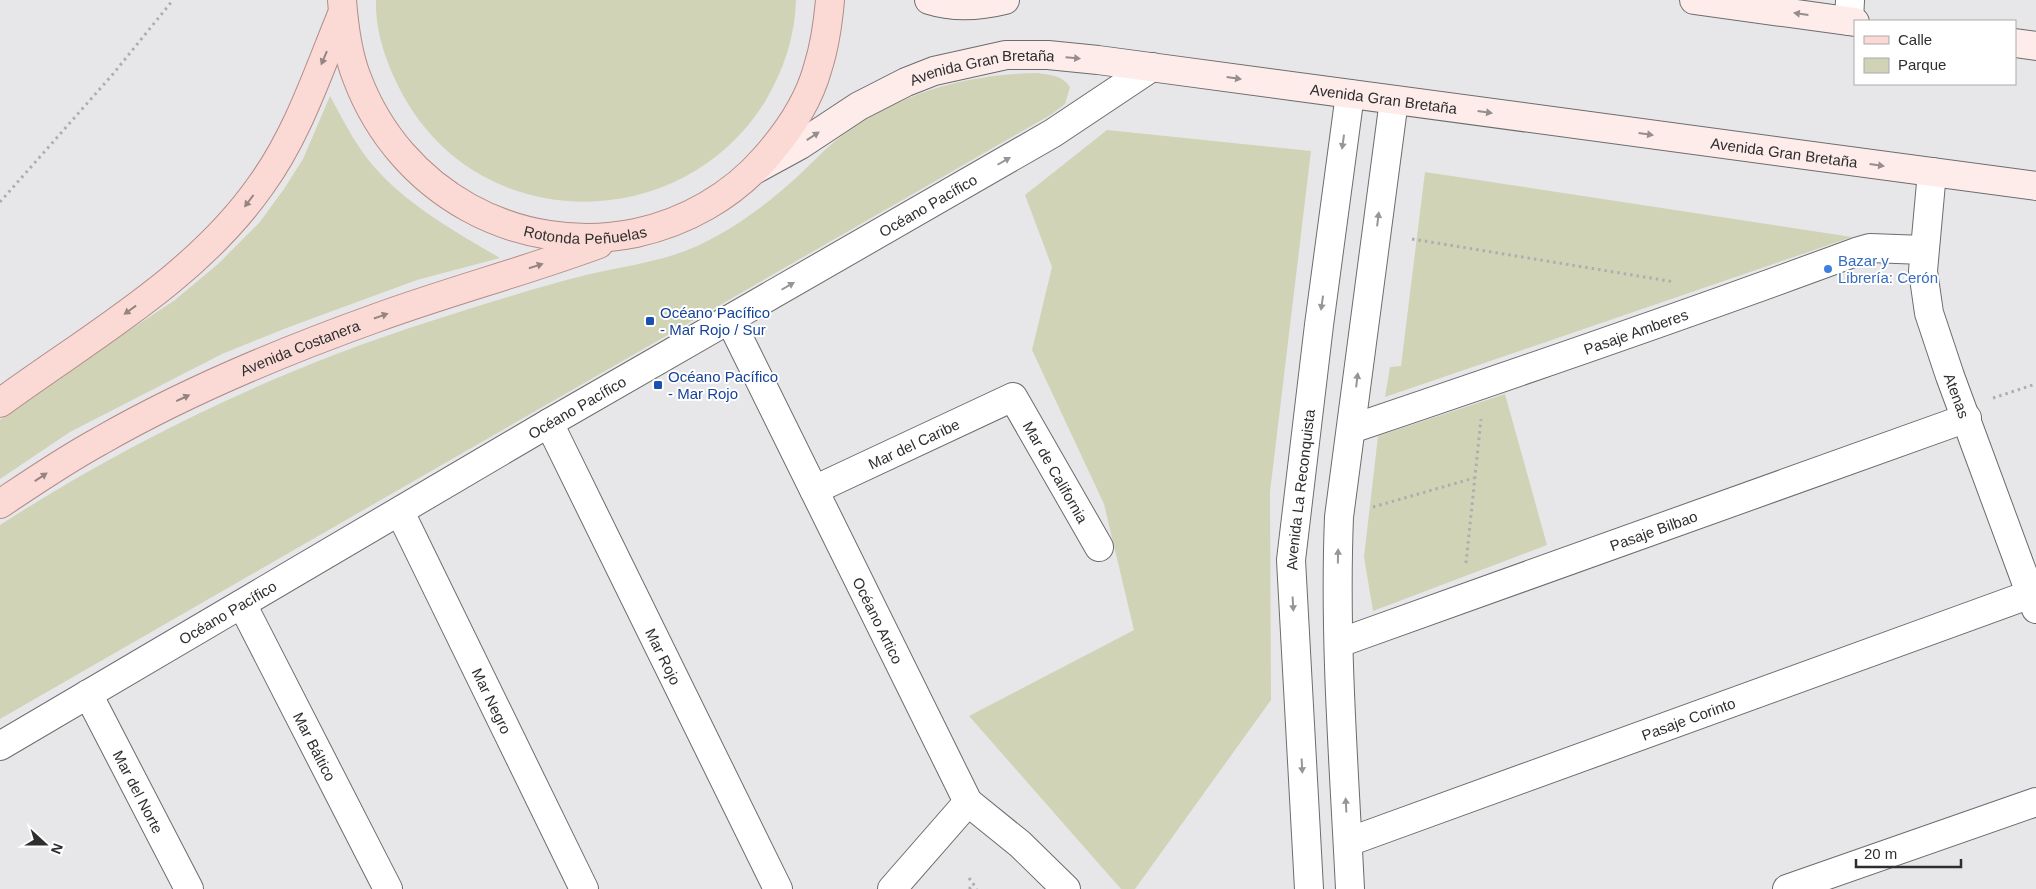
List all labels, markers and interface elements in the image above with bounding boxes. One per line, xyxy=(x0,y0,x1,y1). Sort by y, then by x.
one-way arrow xyxy=(1792,10,1808,18)
legend xyxy=(1854,20,2016,85)
text: Calle xyxy=(1898,31,1932,48)
street label: Avenida Gran Bretaña xyxy=(907,46,1056,88)
one-way arrow xyxy=(320,51,328,65)
one-way arrow xyxy=(1065,54,1081,62)
text: Parque xyxy=(1898,56,1946,73)
one-way arrow xyxy=(1226,74,1242,82)
street label: Avenida Gran Bretaña xyxy=(1309,80,1459,117)
one-way arrow xyxy=(1478,108,1494,116)
one-way arrow xyxy=(1639,130,1655,138)
one-way arrow xyxy=(807,132,820,141)
one-way arrow xyxy=(1339,134,1347,150)
street label: Avenida Gran Bretaña xyxy=(1710,134,1859,171)
one-way arrow xyxy=(997,157,1011,165)
one-way arrow xyxy=(1869,161,1885,169)
street label: Océano Pacífico xyxy=(876,170,980,240)
one-way arrow xyxy=(244,194,255,207)
one-way arrow xyxy=(1374,211,1382,227)
street label: Rotonda Peñuelas xyxy=(522,222,648,246)
place label: Bazar y Librería: Cerón xyxy=(1838,252,1938,286)
one-way arrow xyxy=(529,262,544,270)
marker: Bazar y Librería: Cerón xyxy=(1822,263,1834,275)
one-way arrow xyxy=(781,282,794,291)
one-way arrow xyxy=(1317,295,1325,311)
place label: Océano Pacífico - Mar Rojo / Sur xyxy=(660,304,770,338)
one-way arrow xyxy=(123,305,137,315)
street label: Pasaje Amberes xyxy=(1581,305,1690,357)
one-way arrow xyxy=(374,312,389,319)
marker: Océano Pacífico - Mar Rojo / Sur xyxy=(644,315,656,327)
street label: Avenida Costanera xyxy=(237,316,363,379)
place label: Océano Pacífico - Mar Rojo xyxy=(668,368,778,402)
street label: Atenas xyxy=(1941,371,1973,420)
street label: Océano Pacífico xyxy=(525,372,629,442)
one-way arrow xyxy=(1353,372,1361,388)
marker: Océano Pacífico - Mar Rojo xyxy=(652,379,664,391)
one-way arrow xyxy=(175,393,190,402)
street label: Avenida La Reconquista xyxy=(1282,408,1317,571)
street label: Mar del Caribe xyxy=(865,415,962,472)
street label: Mar de California xyxy=(1020,418,1092,526)
one-way arrow xyxy=(34,472,47,482)
street label: Pasaje Bilbao xyxy=(1607,507,1700,554)
one-way arrow xyxy=(1334,547,1342,563)
street label: Océano Artico xyxy=(850,574,907,666)
street label: Océano Pacífico xyxy=(176,577,279,647)
one-way arrow xyxy=(1289,596,1297,612)
street label: Mar Rojo xyxy=(643,625,685,687)
street label: Mar Negro xyxy=(469,665,515,736)
street label: Pasaje Corinto xyxy=(1639,694,1737,743)
street label: Mar Báltico xyxy=(290,709,340,784)
street label: Mar del Norte xyxy=(110,747,167,836)
one-way arrow xyxy=(1298,758,1306,774)
one-way arrow xyxy=(1342,797,1350,813)
north arrow xyxy=(20,819,70,869)
scale bar xyxy=(1856,836,1961,868)
text: N xyxy=(48,841,66,856)
text: 20 m xyxy=(1864,845,1897,862)

